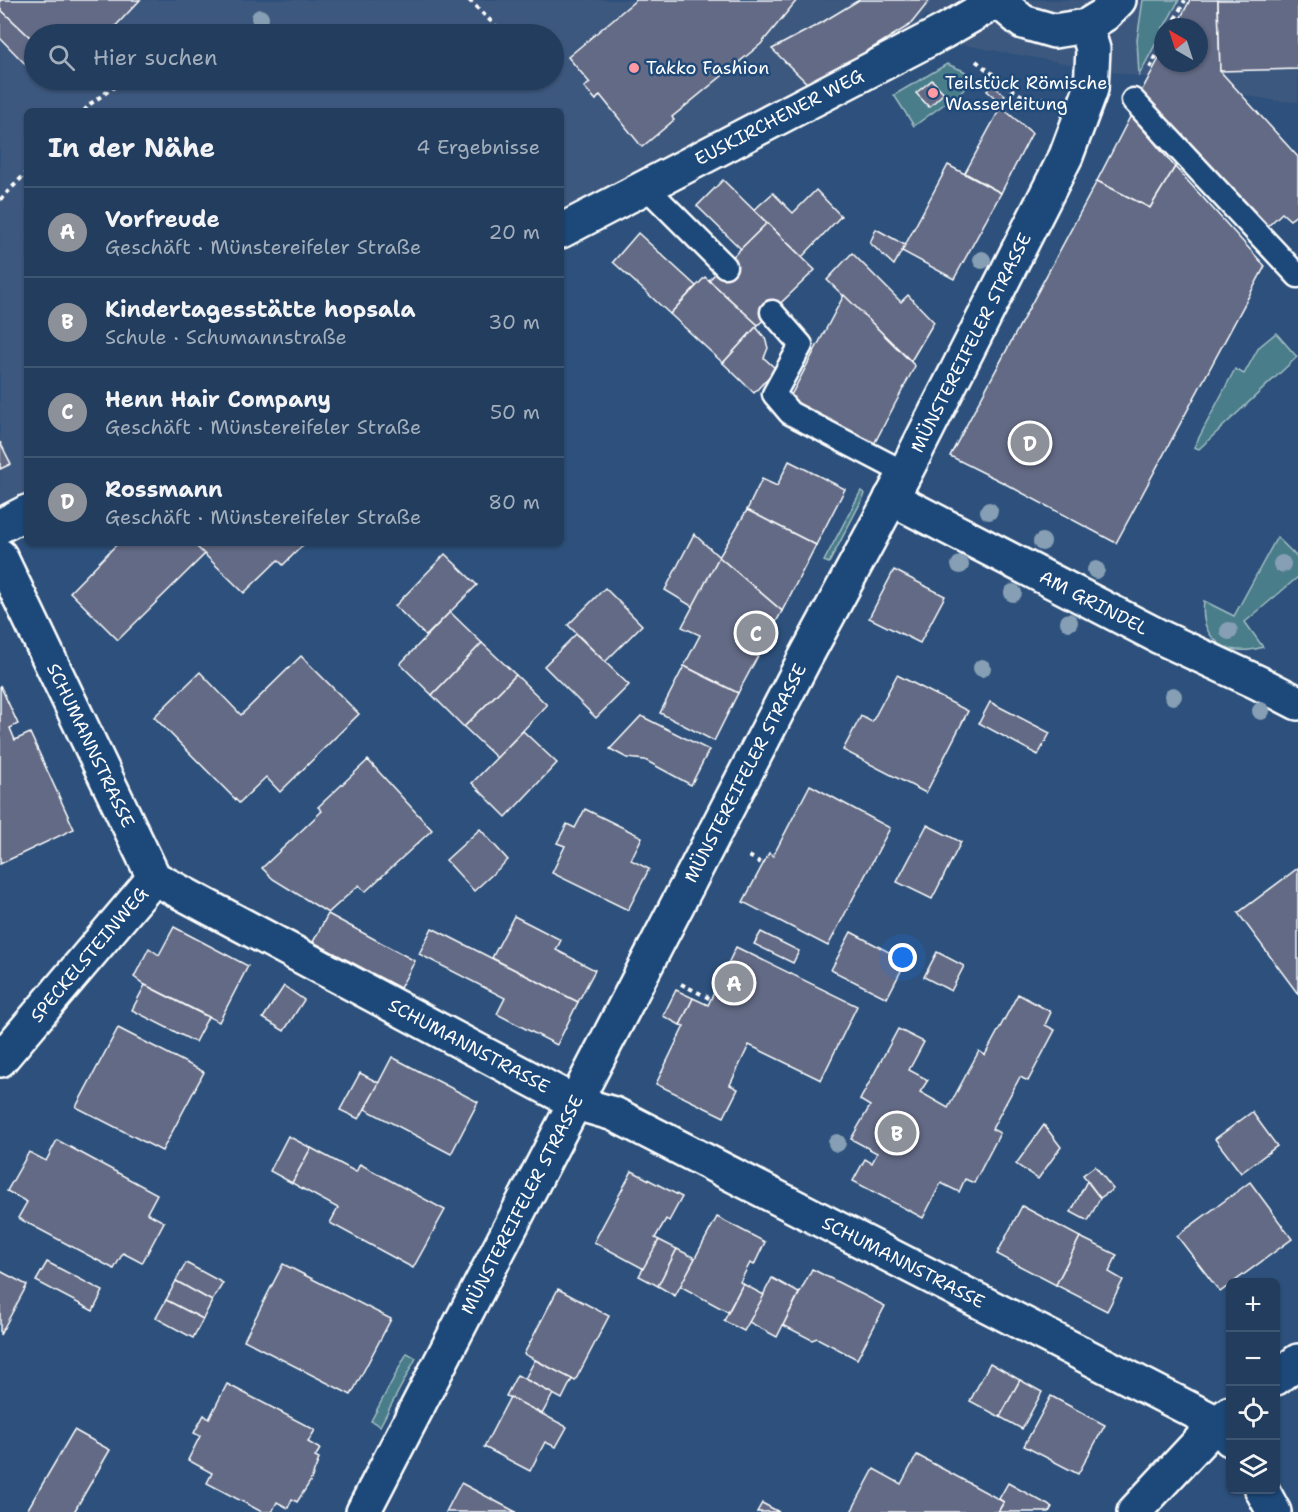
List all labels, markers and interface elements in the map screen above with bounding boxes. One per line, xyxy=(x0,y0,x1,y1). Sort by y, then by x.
north arrow xyxy=(1154,18,1208,72)
search box xyxy=(24,24,564,90)
icon: search xyxy=(45,41,78,74)
text: Hier suchen xyxy=(93,43,218,72)
place label: Takko Fashion xyxy=(646,56,769,80)
marker: Takko Fashion xyxy=(627,61,641,75)
street label: EUSKIRCHENER WEG xyxy=(691,63,868,171)
place label: Teilstück Römische Wasserleitung xyxy=(945,71,1108,116)
marker: Teilstück Römische Wasserleitung xyxy=(926,86,940,100)
text: In der Nähe xyxy=(48,130,215,165)
text: 4 Ergebnisse xyxy=(416,134,540,160)
text: Vorfreude xyxy=(105,205,220,234)
text: A xyxy=(60,219,75,245)
text: 20 m xyxy=(489,219,540,245)
street label: MÜNSTEREIFELER STRASSE xyxy=(905,229,1037,457)
text: Geschäft · Münstereifeler Straße xyxy=(105,234,421,260)
text: Kindertagesstätte hopsala xyxy=(105,295,415,324)
text: B xyxy=(61,309,74,335)
text: 30 m xyxy=(488,309,540,335)
text: Schule · Schumannstraße xyxy=(105,324,347,350)
text: Henn Hair Company xyxy=(105,385,331,414)
text: C xyxy=(61,399,74,425)
text: 50 m xyxy=(490,399,540,425)
text: Geschäft · Münstereifeler Straße xyxy=(105,414,421,440)
pin: D xyxy=(1010,420,1050,466)
text: Rossmann xyxy=(105,475,223,504)
text: D xyxy=(60,489,75,515)
text: 80 m xyxy=(488,489,540,515)
text: Geschäft · Münstereifeler Straße xyxy=(105,504,421,530)
street label: AM GRINDEL xyxy=(1035,565,1152,641)
pin: C xyxy=(736,610,776,656)
street label: SCHUMANNSTRASSE xyxy=(41,659,140,832)
street label: MÜNSTEREIFELER STRASSE xyxy=(679,659,812,887)
street label: SPECKELSTEINWEG xyxy=(25,882,154,1027)
your location xyxy=(888,943,917,972)
pin: A xyxy=(714,960,754,1006)
street label: SCHUMANNSTRASSE xyxy=(384,993,554,1099)
street label: MÜNSTEREIFELER STRASSE xyxy=(455,1091,589,1318)
pin: B xyxy=(878,1110,916,1156)
street label: SCHUMANNSTRASSE xyxy=(818,1211,989,1314)
map controls xyxy=(1226,1278,1280,1494)
button: + xyxy=(1226,1278,1280,1332)
button: − xyxy=(1226,1332,1280,1386)
button: locate xyxy=(1226,1386,1280,1440)
button: layers xyxy=(1226,1440,1280,1494)

